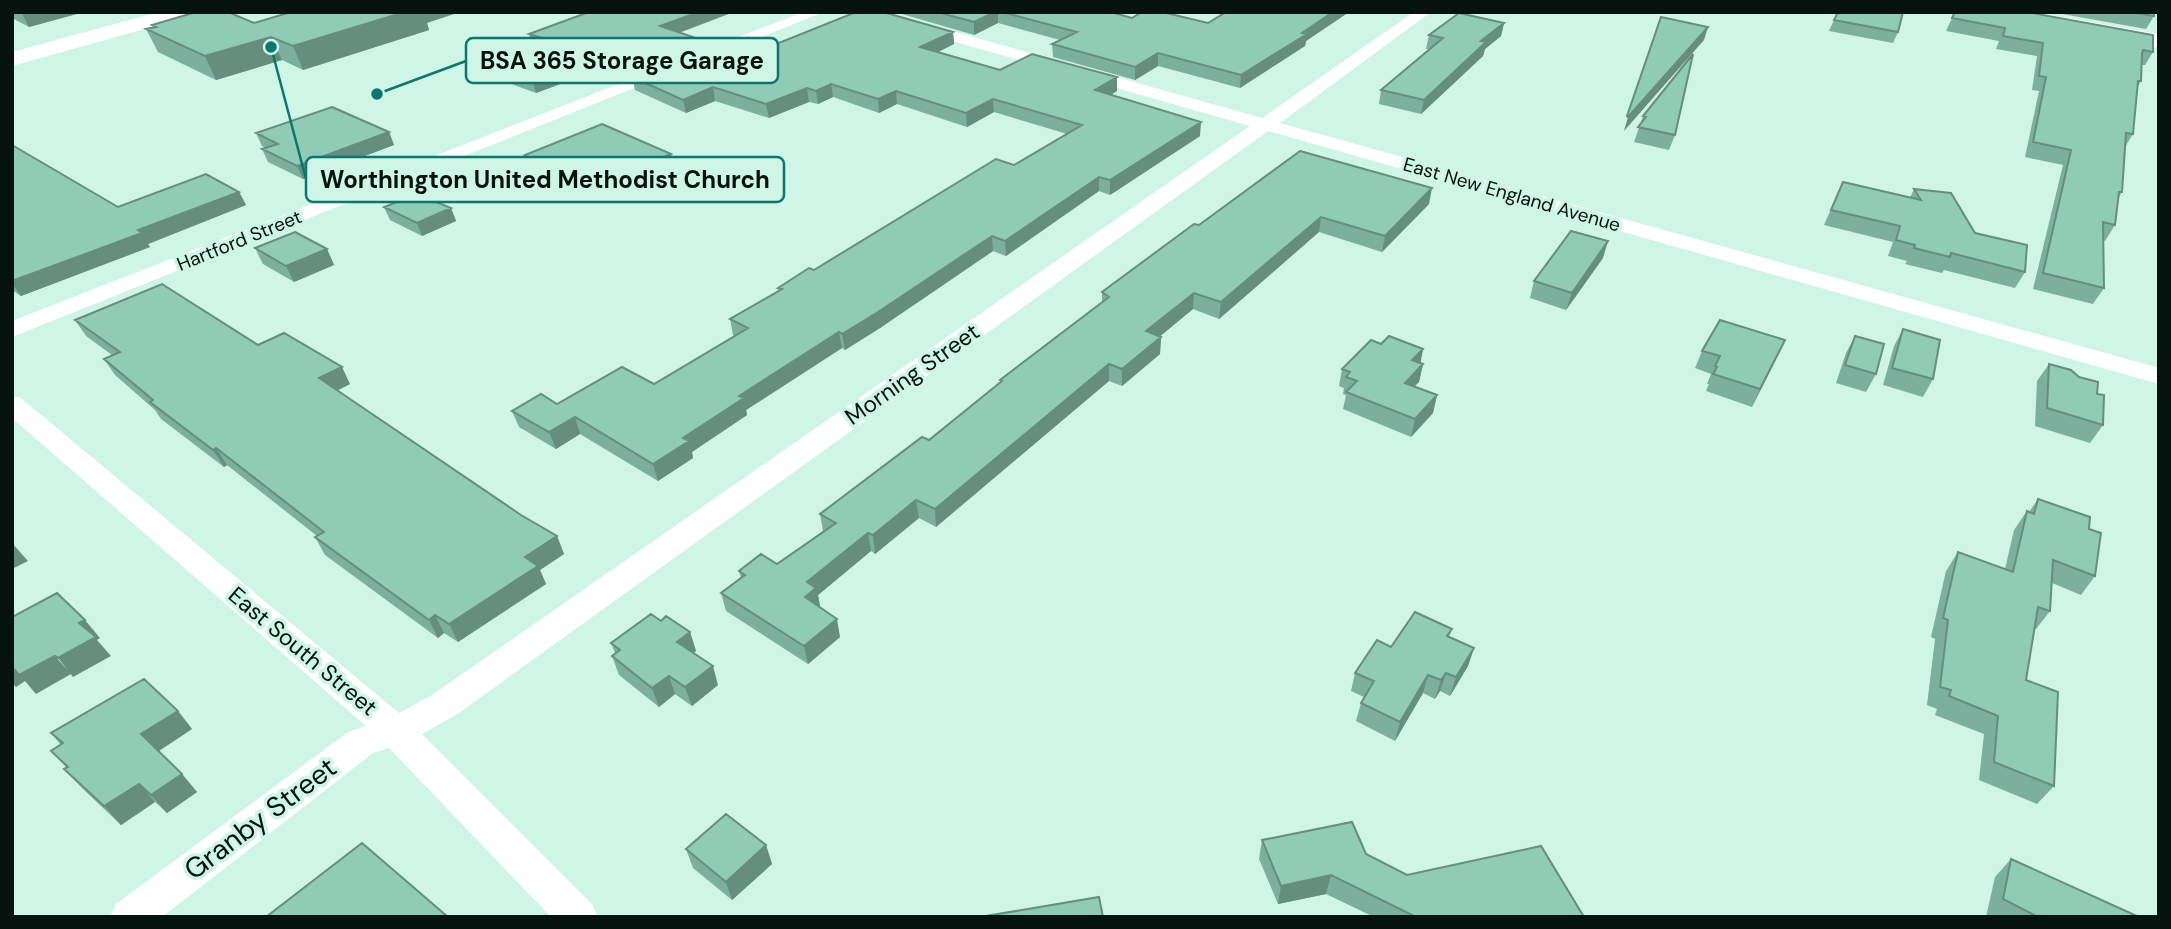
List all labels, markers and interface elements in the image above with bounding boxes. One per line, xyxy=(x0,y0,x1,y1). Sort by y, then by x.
callout: BSA 365 Storage Garage xyxy=(466,38,778,83)
text: BSA 365 Storage Garage xyxy=(480,45,764,76)
street label: East New England Avenue xyxy=(1400,151,1623,238)
callout: Worthington United Methodist Church xyxy=(306,157,784,202)
text: Worthington United Methodist Church xyxy=(320,164,770,195)
street label: Hartford Street xyxy=(173,204,305,277)
street label: Morning Street xyxy=(839,317,985,431)
street label: East South Street xyxy=(222,580,384,722)
street label: Granby Street xyxy=(177,749,344,888)

